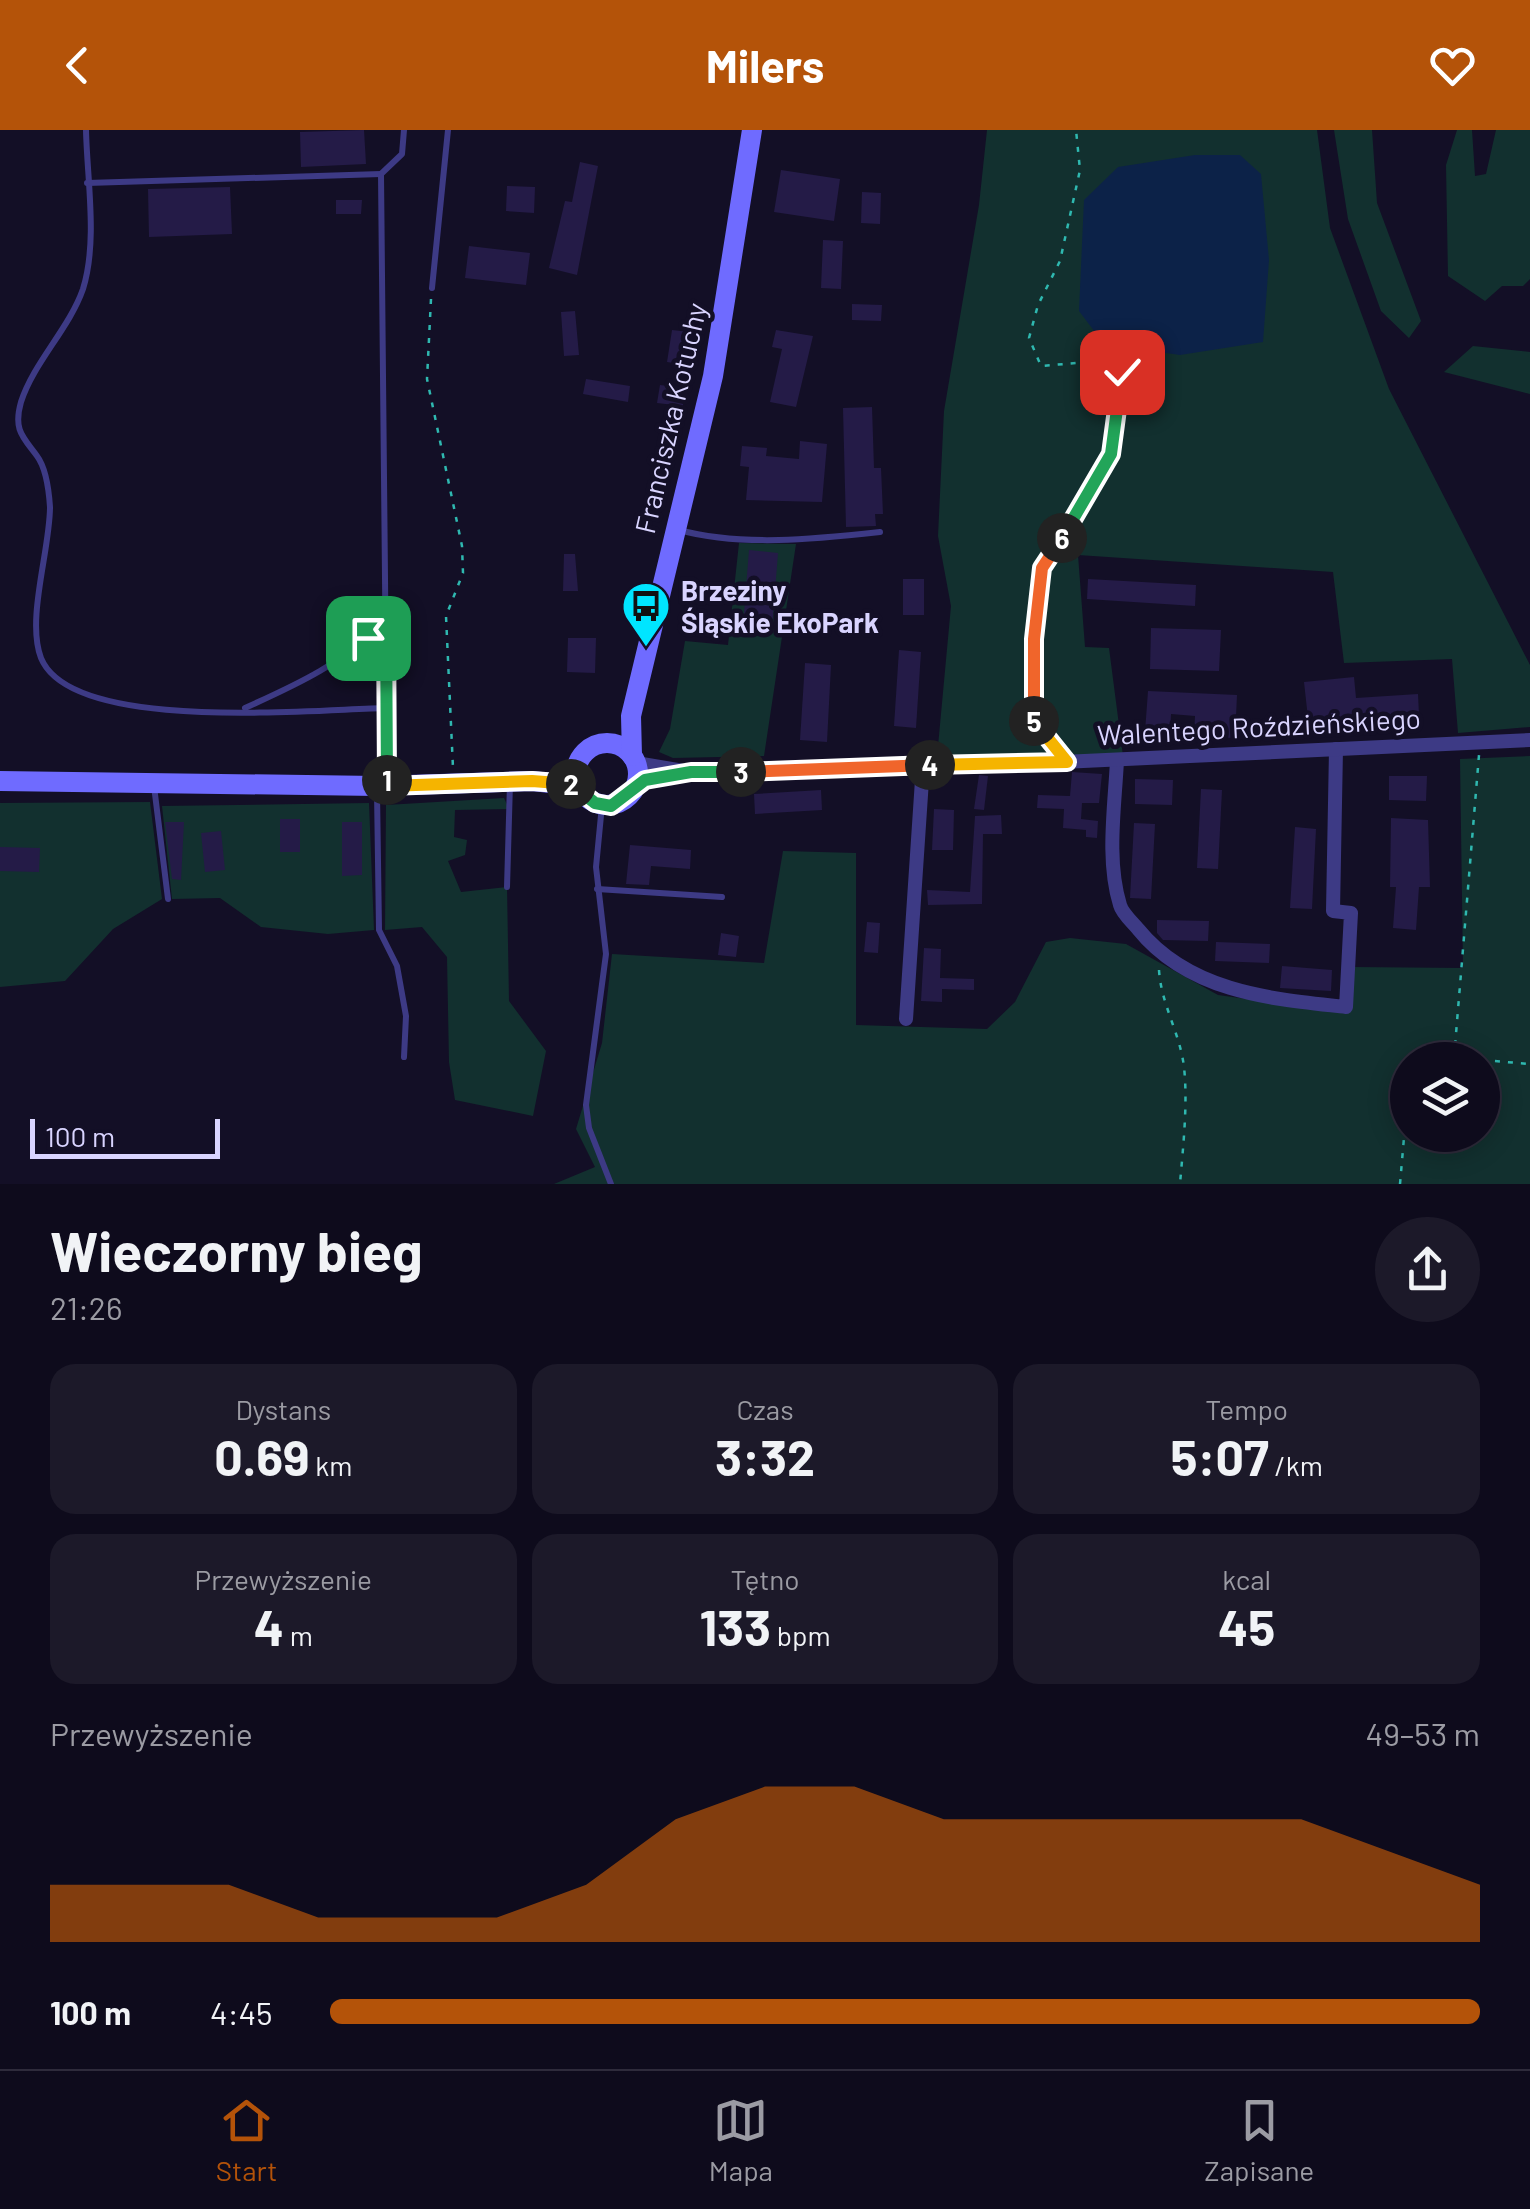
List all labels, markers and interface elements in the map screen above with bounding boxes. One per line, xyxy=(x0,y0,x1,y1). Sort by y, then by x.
icon: back xyxy=(50,38,105,93)
text: Milers xyxy=(706,38,824,92)
icon: heart xyxy=(1425,38,1480,93)
street label: Franciszka Kotuchy xyxy=(627,299,713,537)
pin xyxy=(1080,330,1165,415)
icon: check xyxy=(1095,345,1150,400)
pin: 6 xyxy=(1037,513,1087,563)
text: 6 xyxy=(1054,521,1070,555)
place label: Brzeziny Śląskie EkoPark xyxy=(681,573,879,639)
bus stop icon: Brzeziny Śląskie EkoPark xyxy=(620,580,672,648)
pin xyxy=(326,596,411,681)
icon: arrive xyxy=(341,611,396,666)
pin: 5 xyxy=(1009,696,1059,746)
street label: Walentego Roździeńskiego xyxy=(1096,701,1422,751)
text: 5 xyxy=(1026,704,1042,738)
pin: 4 xyxy=(905,740,955,790)
pin: 3 xyxy=(716,747,766,797)
text: 4 xyxy=(922,748,938,782)
pin: 1 xyxy=(362,755,412,805)
text: 3 xyxy=(733,755,749,789)
pin: 2 xyxy=(546,759,596,809)
text: 1 xyxy=(382,763,392,797)
text: 2 xyxy=(563,767,579,801)
map controls xyxy=(1390,1042,1500,1152)
button: layers xyxy=(1390,1042,1500,1152)
scale bar xyxy=(30,1114,220,1158)
text: 100 m xyxy=(45,1119,115,1153)
text: Wieczorny bieg xyxy=(50,1217,423,1283)
button: share xyxy=(1375,1217,1480,1322)
text: 21:26 xyxy=(50,1288,122,1326)
text: Dystans xyxy=(236,1392,331,1426)
text: Czas xyxy=(736,1392,794,1426)
text: Tempo xyxy=(1205,1392,1288,1426)
text: 0.69 xyxy=(214,1426,310,1486)
text: 3:32 xyxy=(715,1426,815,1486)
text: 5:07 xyxy=(1170,1426,1269,1486)
text: km xyxy=(310,1448,352,1482)
text: /km xyxy=(1269,1448,1323,1482)
text: Przewyższenie xyxy=(195,1562,372,1596)
text: Tętno xyxy=(730,1562,800,1596)
text: kcal xyxy=(1222,1562,1271,1596)
text: 4 xyxy=(254,1596,284,1656)
text: 133 xyxy=(699,1596,771,1656)
text: 45 xyxy=(1218,1596,1275,1656)
text: m xyxy=(284,1618,313,1652)
text: bpm xyxy=(771,1618,831,1652)
text: Przewyższenie xyxy=(50,1714,253,1752)
text: 49–53 m xyxy=(1366,1714,1480,1752)
text: 100 m xyxy=(50,1993,131,2031)
text: 4:45 xyxy=(210,1993,273,2031)
tab: Start xyxy=(216,2093,277,2187)
tab: Mapa xyxy=(709,2093,773,2187)
tab: Zapisane xyxy=(1204,2093,1314,2187)

